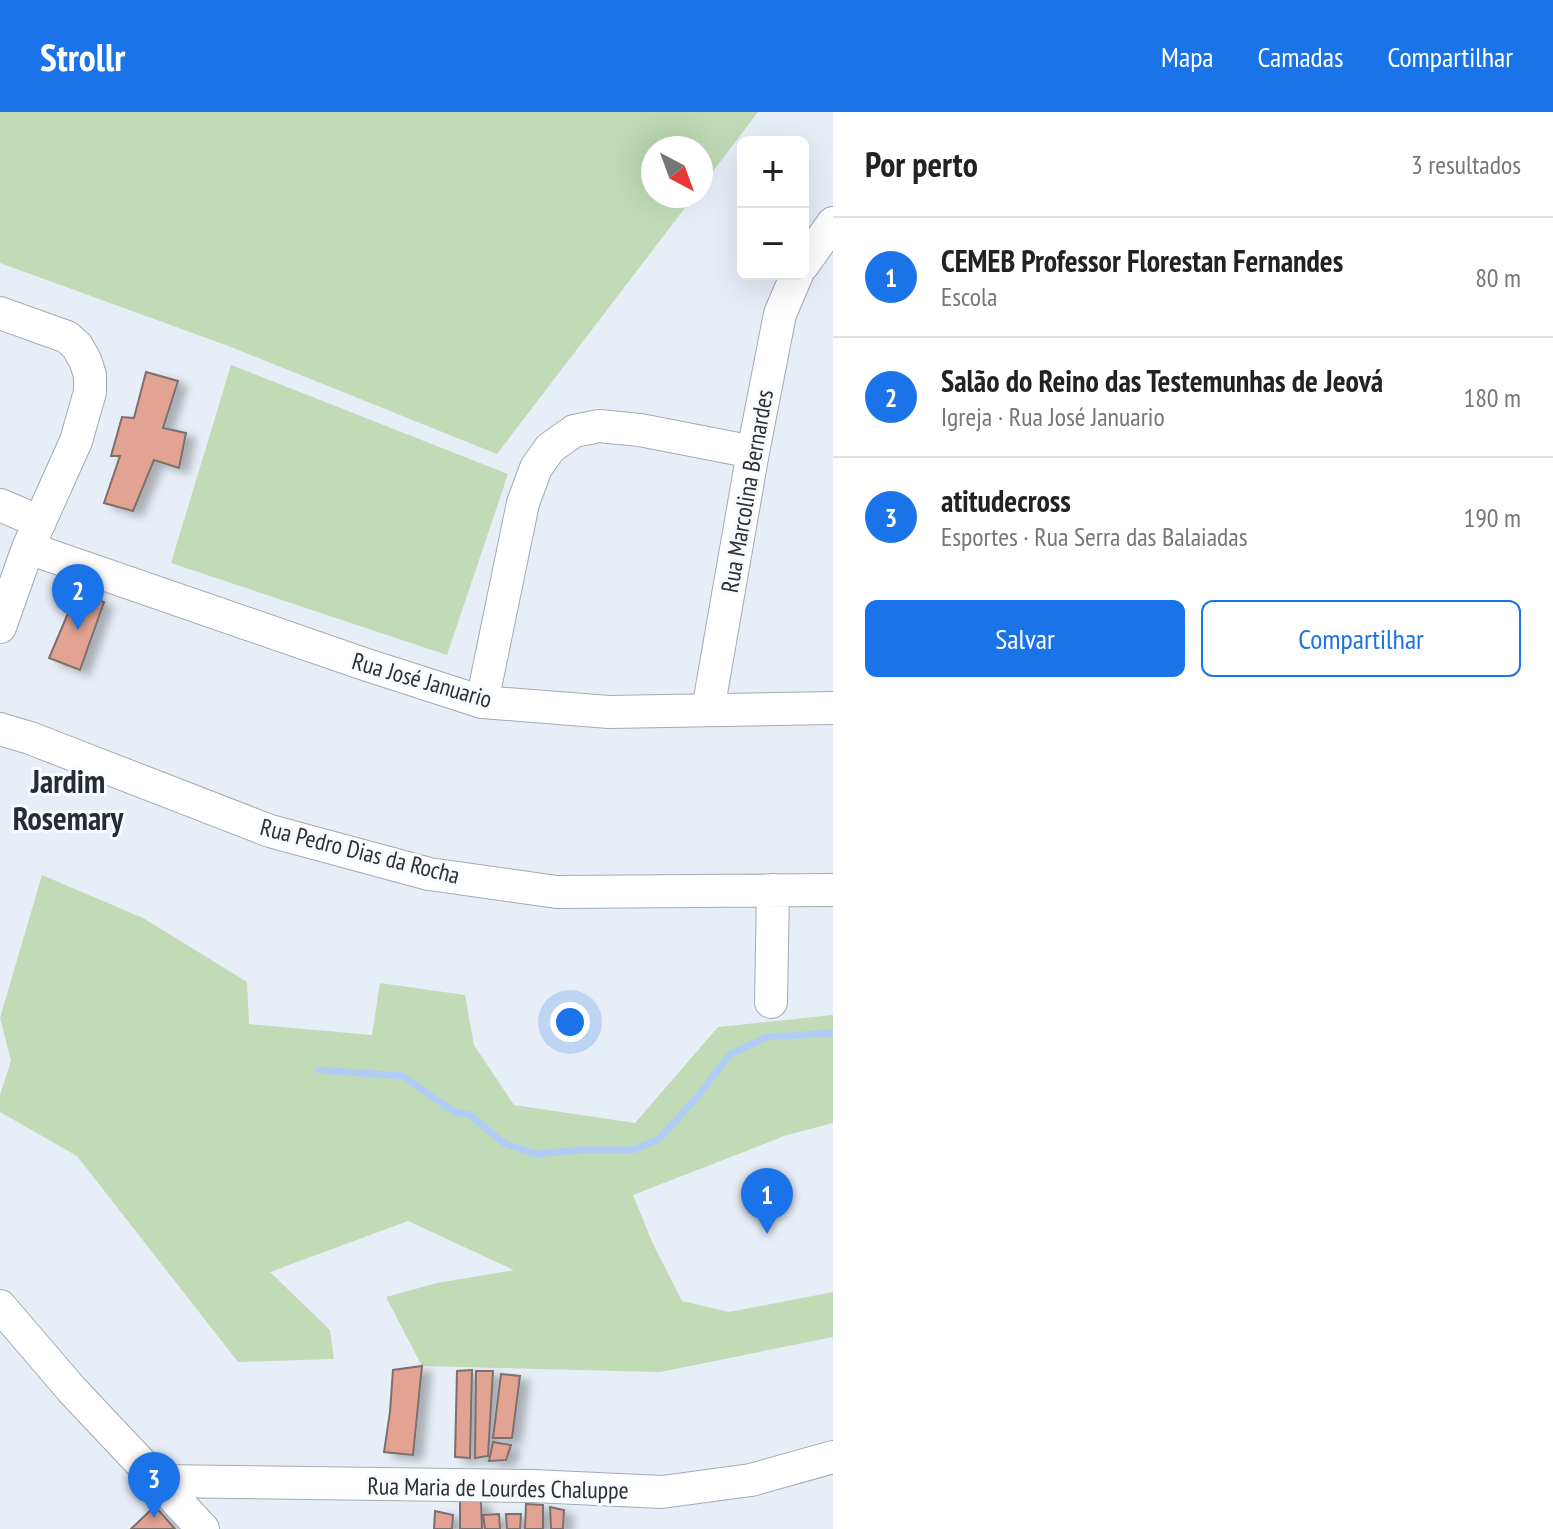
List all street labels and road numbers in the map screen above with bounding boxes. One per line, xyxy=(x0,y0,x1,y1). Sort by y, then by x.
street label: Rua Marcolina Bernardes xyxy=(714,387,780,595)
street label: Rua José Januario xyxy=(349,645,495,715)
street label: Rua Pedro Dias da Rocha xyxy=(257,811,463,891)
street label: Rua Maria de Lourdes Chaluppe xyxy=(367,1470,629,1506)

